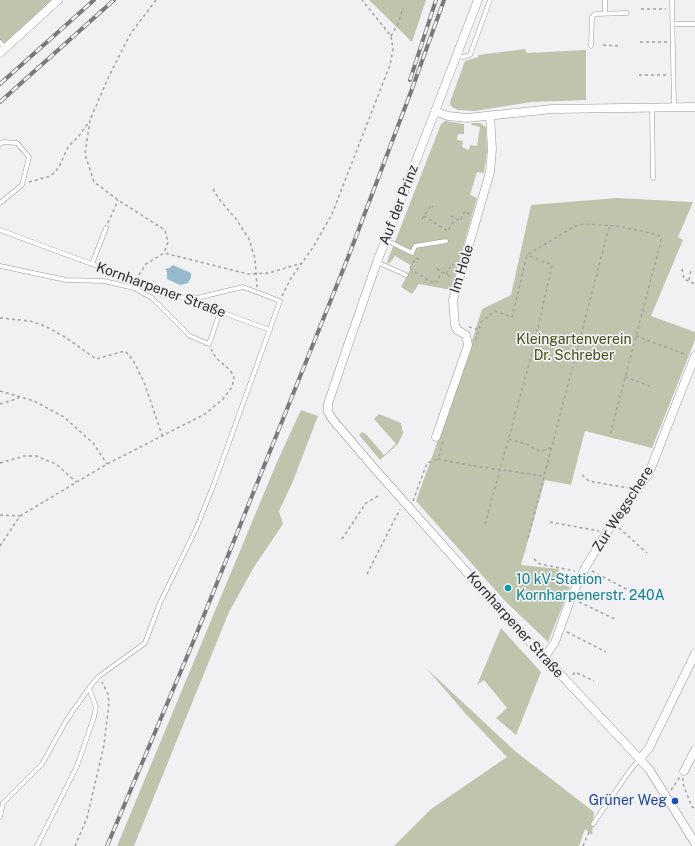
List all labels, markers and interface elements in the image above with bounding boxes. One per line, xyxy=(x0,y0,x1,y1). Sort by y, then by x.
street label: Auf der Prinz xyxy=(376,162,422,248)
street label: Im Hole xyxy=(447,243,477,295)
street label: Kornharpener Straße xyxy=(94,259,228,321)
park label: Kleingartenverein Dr. Schreber xyxy=(516,332,632,364)
street label: Zur Wegschere xyxy=(589,463,657,555)
street label: Kornharpener Straße xyxy=(463,569,567,681)
place label: 10 kV-Station Kornharpenerstr. 240A xyxy=(516,572,665,604)
marker: 10 kV-Station Kornharpenerstr. 240A xyxy=(503,583,513,593)
place label: Grüner Weg xyxy=(589,793,667,809)
marker: Grüner Weg xyxy=(670,796,680,806)

